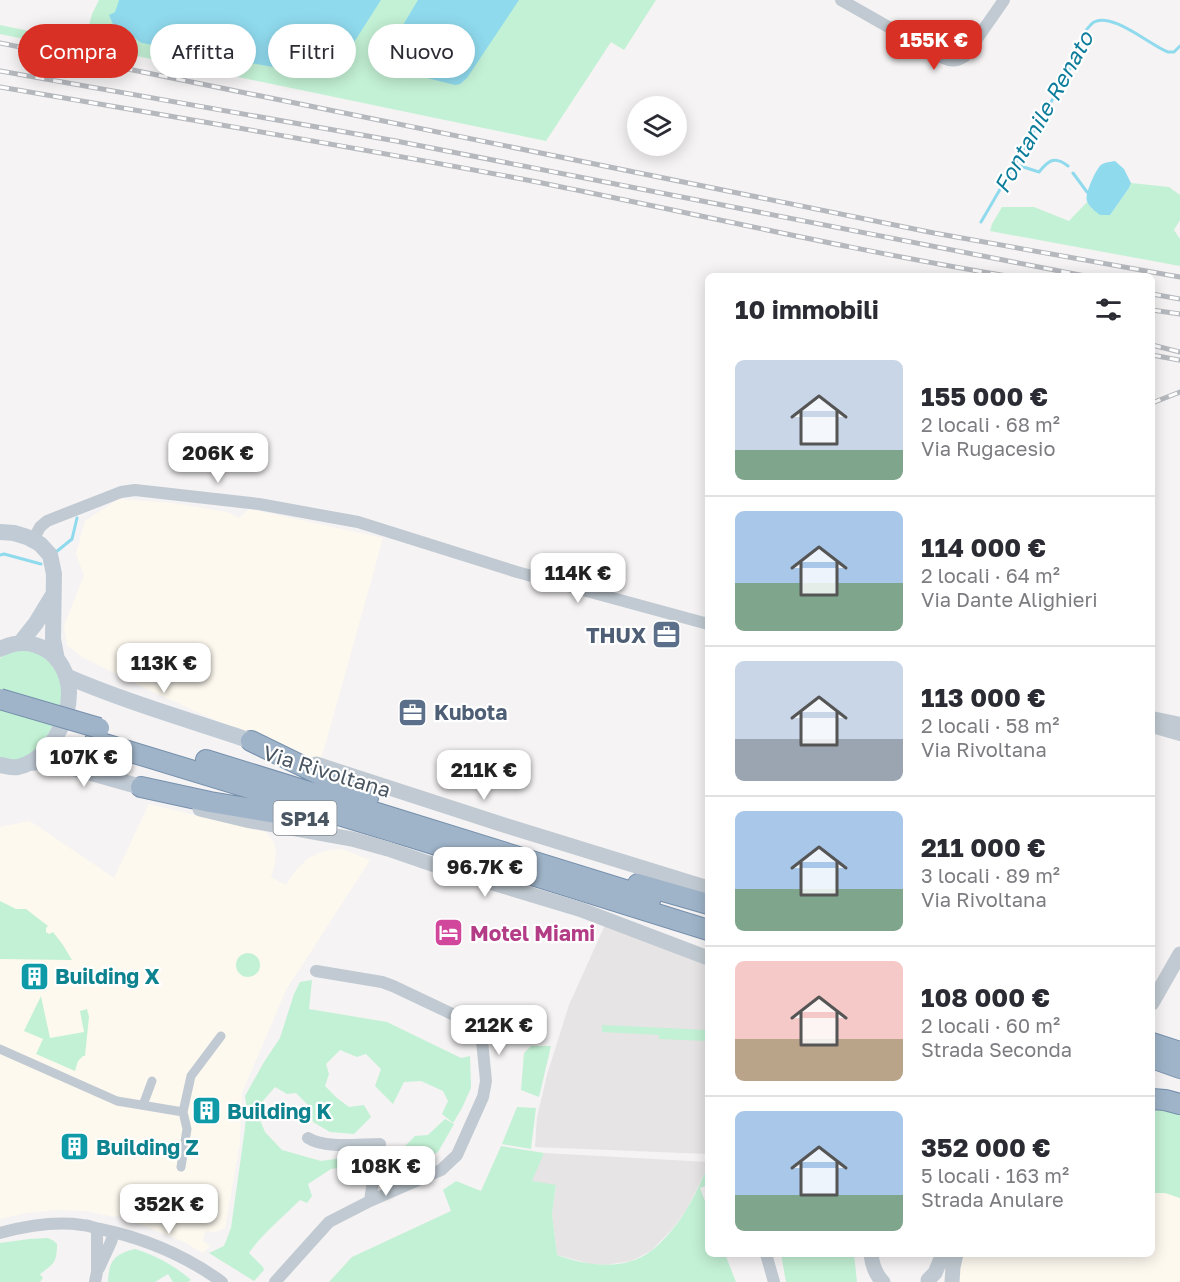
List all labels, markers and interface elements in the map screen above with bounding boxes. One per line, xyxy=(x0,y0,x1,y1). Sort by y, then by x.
pin: 155K € xyxy=(885,20,983,71)
chip: Compra xyxy=(18,24,138,78)
chip: Affitta xyxy=(150,24,256,78)
chip: Filtri xyxy=(268,24,356,78)
chip: Nuovo xyxy=(368,24,475,78)
water label: Fontanile Renato xyxy=(987,25,1099,197)
text: 155K € xyxy=(900,27,968,51)
map controls xyxy=(627,96,687,156)
button: layers xyxy=(627,96,687,156)
icon: filters xyxy=(1092,293,1125,326)
text: 10 immobili xyxy=(735,294,879,325)
text: 155 000 € xyxy=(921,381,1048,412)
icon: home xyxy=(783,384,855,456)
text: 2 locali · 68 m² xyxy=(921,412,1060,436)
pin: 206K € xyxy=(169,433,267,484)
text: Via Rugacesio xyxy=(921,436,1055,460)
text: 206K € xyxy=(182,440,254,464)
text: 114 000 € xyxy=(921,532,1046,563)
icon: home xyxy=(783,535,855,607)
pin: 114K € xyxy=(529,553,627,604)
text: 114K € xyxy=(545,560,611,584)
text: 2 locali · 64 m² xyxy=(921,563,1060,587)
text: Via Dante Alighieri xyxy=(921,587,1098,611)
office icon: THUX xyxy=(651,619,683,651)
place label: THUX xyxy=(586,622,646,648)
pin: 113K € xyxy=(115,643,213,694)
text: 113K € xyxy=(131,650,197,674)
text: 113 000 € xyxy=(921,682,1046,713)
icon: home xyxy=(783,685,855,757)
office icon: Kubota xyxy=(397,696,429,728)
place label: Kubota xyxy=(434,699,507,725)
text: 2 locali · 58 m² xyxy=(921,713,1059,737)
pin: 107K € xyxy=(35,737,133,788)
text: Via Rivoltana xyxy=(921,737,1047,761)
street label: Via Rivoltana xyxy=(260,739,394,803)
text: 107K € xyxy=(50,744,118,768)
pin: 211K € xyxy=(435,750,533,801)
text: 211K € xyxy=(451,757,517,781)
road number: SP14 xyxy=(274,801,336,835)
text: 211 000 € xyxy=(921,832,1046,863)
icon: home xyxy=(783,835,855,907)
pin: 96.7K € xyxy=(430,847,540,898)
text: 96.7K € xyxy=(447,854,523,878)
text: 3 locali · 89 m² xyxy=(921,863,1060,887)
text: Via Rivoltana xyxy=(921,887,1047,911)
hotel icon: Motel Miami xyxy=(433,917,465,949)
place label: Motel Miami xyxy=(470,920,595,946)
building icon: Building X xyxy=(18,960,50,992)
place label: Building X xyxy=(55,963,160,989)
text: 108 000 € xyxy=(921,982,1050,1013)
icon: home xyxy=(783,985,855,1057)
pin: 212K € xyxy=(450,1005,548,1056)
text: 212K € xyxy=(465,1012,533,1036)
text: 2 locali · 60 m² xyxy=(921,1013,1060,1037)
text: Strada Seconda xyxy=(921,1037,1072,1061)
building icon: Building K xyxy=(190,1095,222,1127)
place label: Building K xyxy=(227,1098,332,1124)
building icon: Building Z xyxy=(59,1131,91,1163)
text: 352 000 € xyxy=(921,1132,1051,1163)
place label: Building Z xyxy=(96,1134,199,1160)
icon: home xyxy=(783,1135,855,1207)
pin: 108K € xyxy=(337,1146,435,1197)
text: 108K € xyxy=(351,1153,421,1177)
text: 5 locali · 163 m² xyxy=(921,1163,1069,1187)
pin: 352K € xyxy=(120,1184,218,1235)
text: Strada Anulare xyxy=(921,1187,1064,1211)
text: 352K € xyxy=(134,1191,204,1215)

